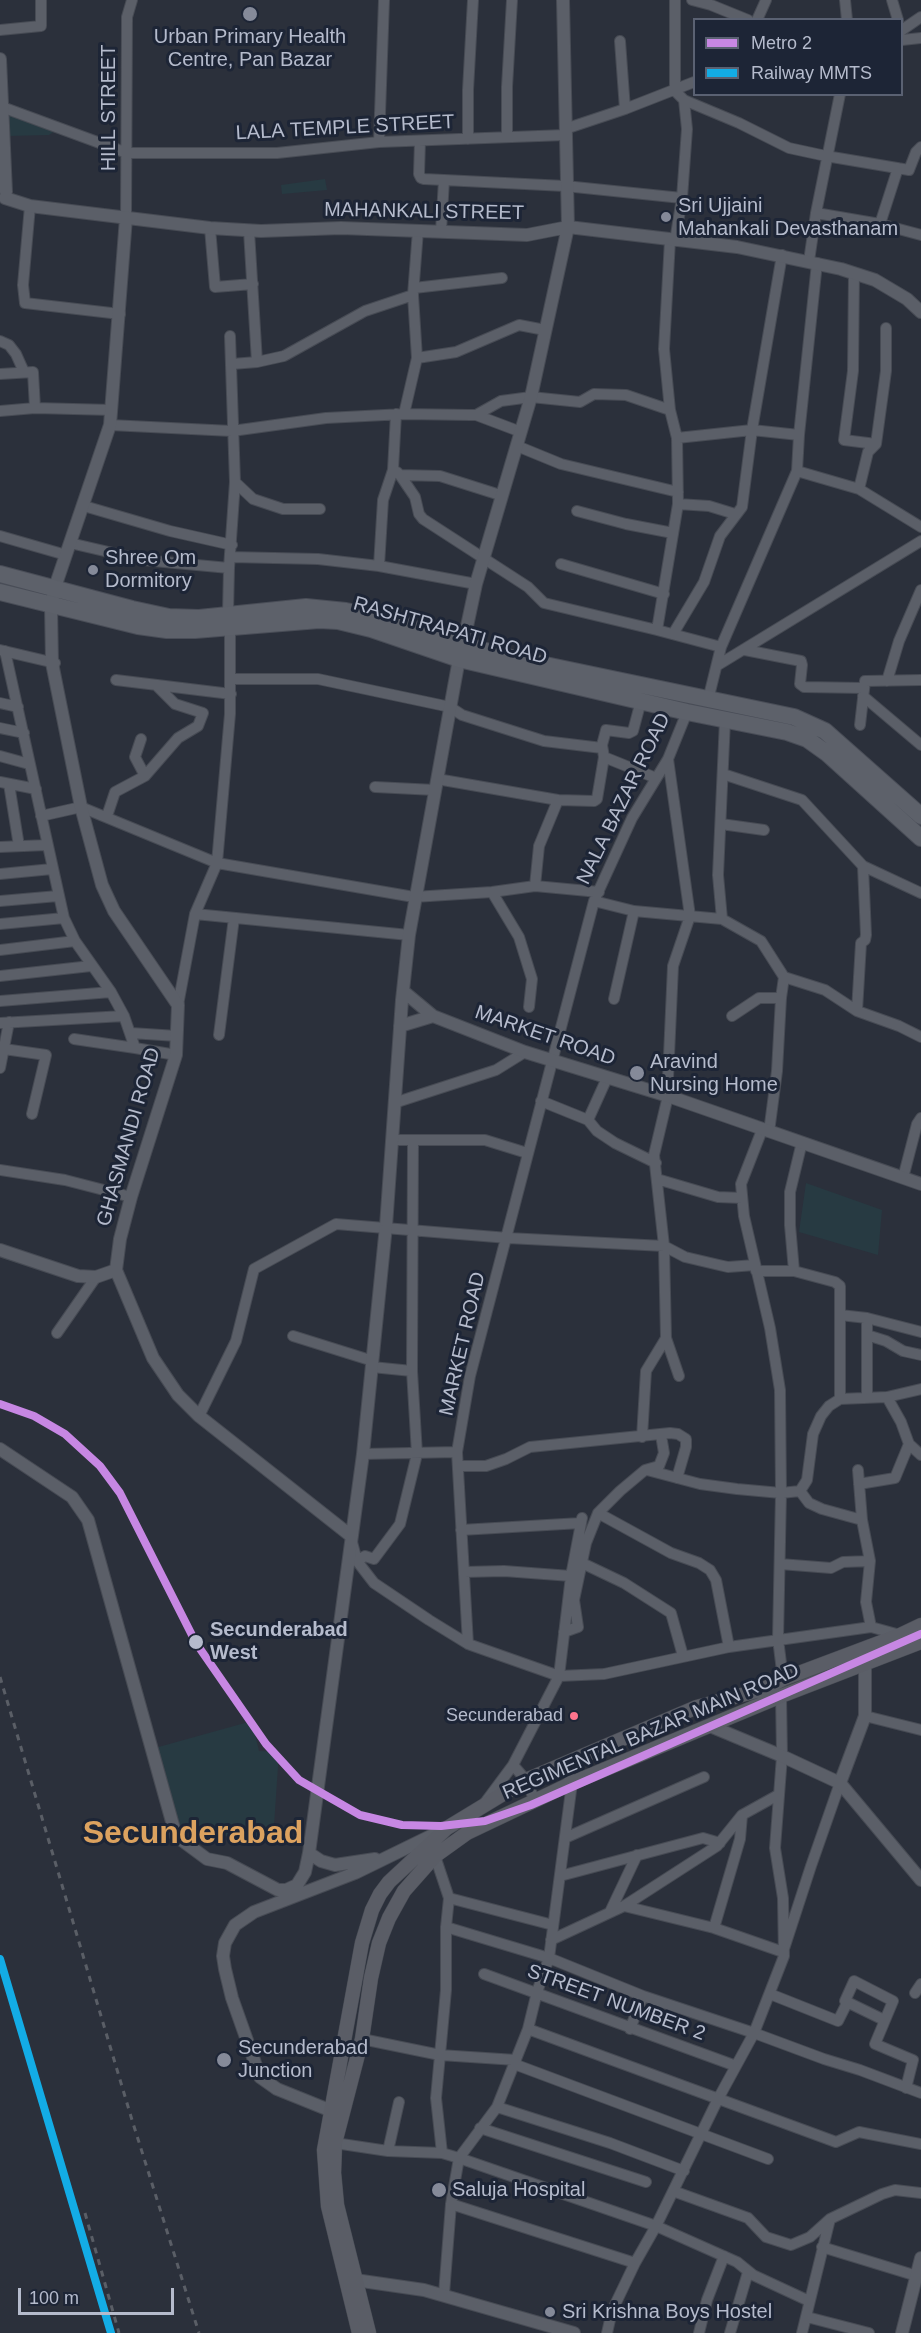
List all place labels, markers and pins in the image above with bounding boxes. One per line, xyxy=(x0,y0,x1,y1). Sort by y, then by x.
marker: Urban Primary Health Centre, Pan Bazar xyxy=(241,5,259,23)
place label: Urban Primary Health Centre, Pan Bazar xyxy=(154,25,346,72)
place label: Sri Ujjaini Mahankali Devasthanam xyxy=(678,194,898,241)
marker: Sri Ujjaini Mahankali Devasthanam xyxy=(659,210,673,224)
place label: Shree Om Dormitory xyxy=(105,546,196,593)
marker: Shree Om Dormitory xyxy=(86,563,100,577)
place label: Aravind Nursing Home xyxy=(650,1050,778,1097)
marker: Aravind Nursing Home xyxy=(628,1064,646,1082)
place label: Secunderabad West xyxy=(210,1618,348,1665)
marker: Secunderabad West xyxy=(187,1633,205,1651)
place label: Secunderabad xyxy=(446,1705,563,1727)
marker: Secunderabad xyxy=(568,1710,580,1722)
place label: Secunderabad Junction xyxy=(238,2036,368,2083)
marker: Secunderabad Junction xyxy=(215,2051,233,2069)
place label: Saluja Hospital xyxy=(452,2178,585,2202)
marker: Saluja Hospital xyxy=(430,2181,448,2199)
place label: Sri Krishna Boys Hostel xyxy=(562,2300,772,2324)
marker: Sri Krishna Boys Hostel xyxy=(543,2305,557,2319)

